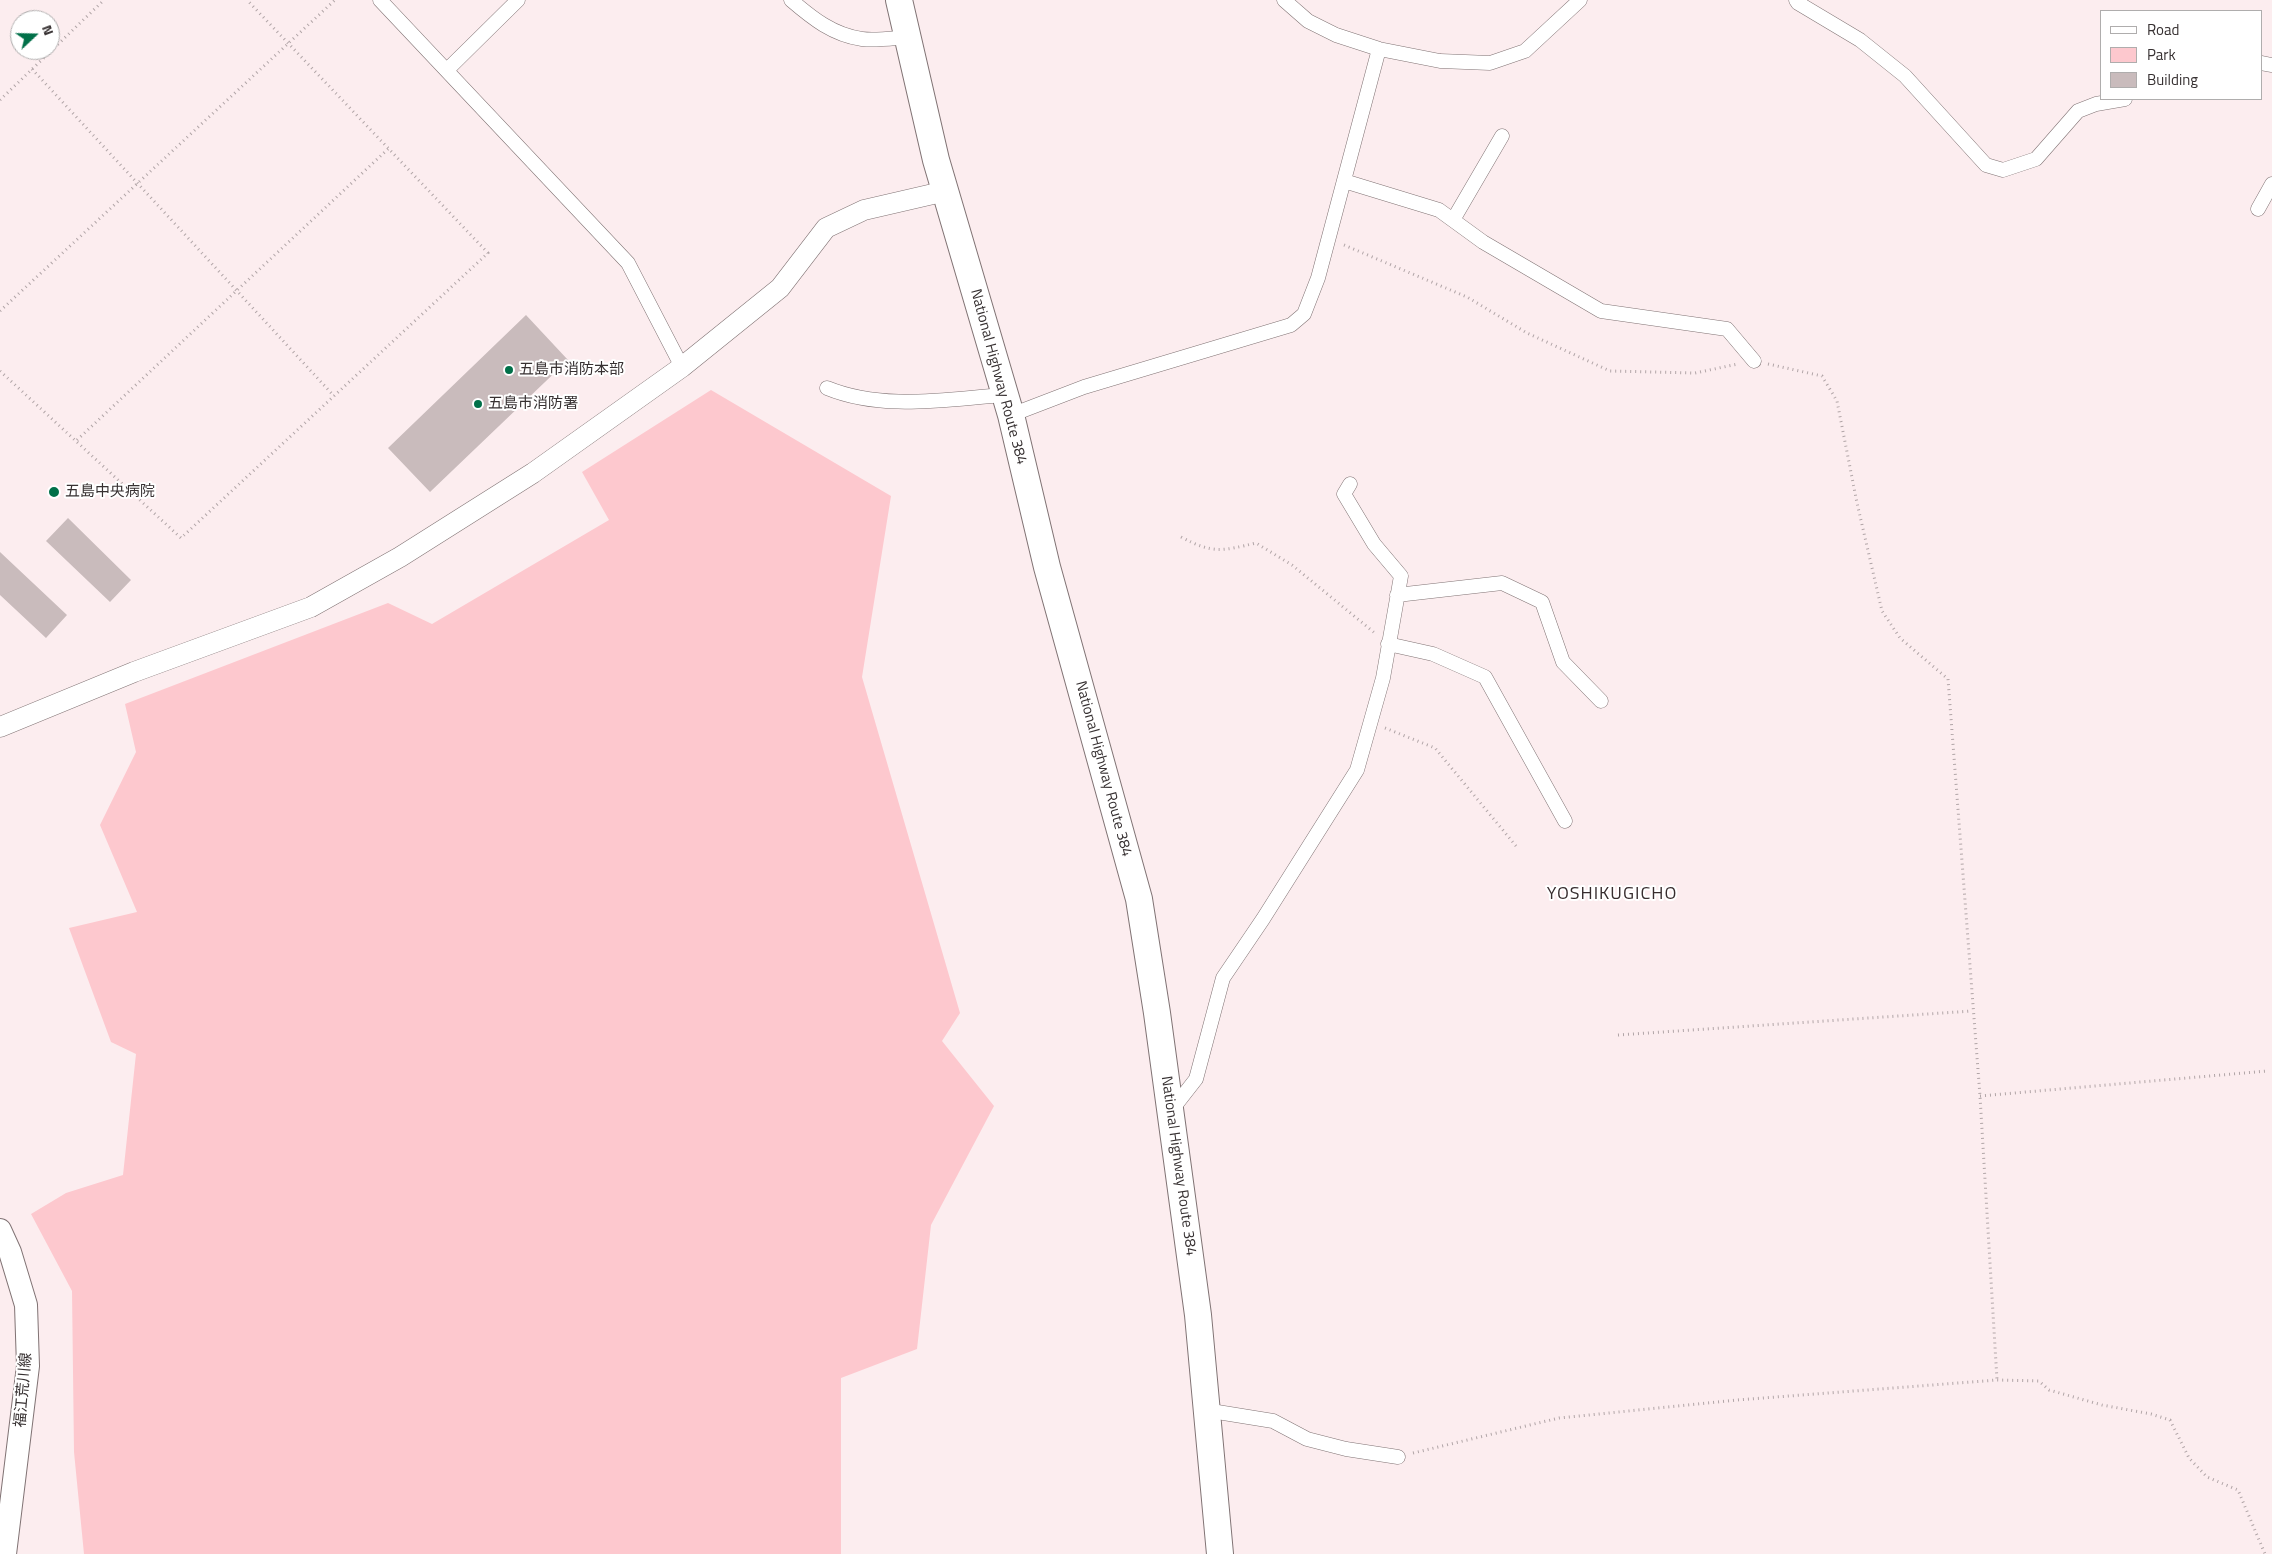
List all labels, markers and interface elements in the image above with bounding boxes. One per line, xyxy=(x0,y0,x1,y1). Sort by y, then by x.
north arrow xyxy=(10,10,60,60)
legend xyxy=(2100,10,2262,100)
text: Road xyxy=(2147,18,2179,41)
text: N xyxy=(37,22,60,38)
text: Park xyxy=(2147,43,2176,66)
text: Building xyxy=(2147,68,2198,91)
street label: National Highway Route 384 xyxy=(966,287,1030,467)
place label: 五島市消防本部 xyxy=(519,361,624,379)
marker: 五島市消防本部 xyxy=(503,364,515,376)
place label: 五島市消防署 xyxy=(488,395,578,413)
marker: 五島市消防署 xyxy=(472,398,484,410)
place label: 五島中央病院 xyxy=(65,483,155,501)
marker: 五島中央病院 xyxy=(47,485,61,499)
street label: National Highway Route 384 xyxy=(1071,679,1135,859)
district label: YOSHIKUGICHO xyxy=(1545,884,1679,906)
street label: National Highway Route 384 xyxy=(1156,1075,1200,1257)
street label: 福江荒川線 xyxy=(12,1352,36,1428)

